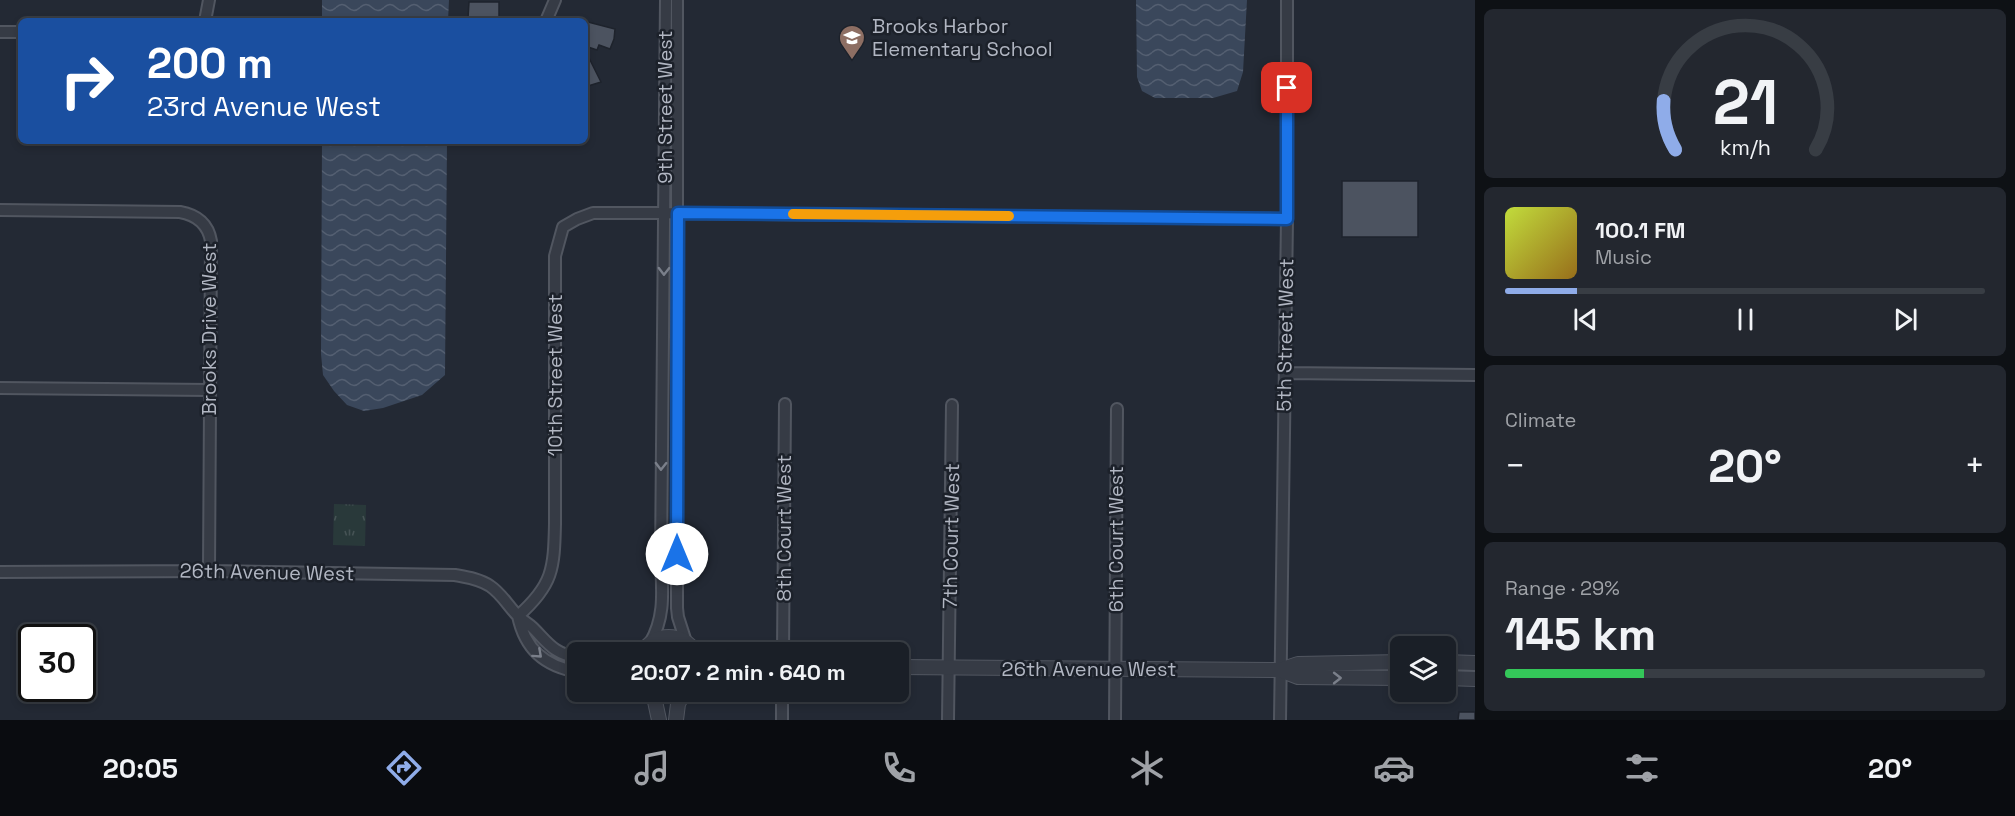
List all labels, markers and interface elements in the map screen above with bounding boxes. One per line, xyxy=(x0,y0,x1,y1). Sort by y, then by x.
place label: Brooks Harbor Elementary School xyxy=(872,13,1053,62)
school or university icon: Brooks Harbor Elementary School xyxy=(837,23,867,61)
street label: 9th Street West xyxy=(652,30,678,184)
text: 200 m xyxy=(147,37,273,90)
icon: right xyxy=(48,42,126,120)
pin xyxy=(1261,62,1312,113)
text: 21 xyxy=(1712,64,1778,143)
icon: arrive xyxy=(1270,71,1303,104)
text: 23rd Avenue West xyxy=(147,89,381,124)
text: km/h xyxy=(1719,135,1771,162)
text: 100.1 FM xyxy=(1595,216,1685,244)
street label: Brooks Drive West xyxy=(196,243,222,415)
text: Music xyxy=(1595,244,1652,270)
street label: 5th Street West xyxy=(1271,258,1299,412)
one-way arrow xyxy=(657,267,670,276)
street label: 10th Street West xyxy=(542,294,568,456)
icon: previous xyxy=(1569,303,1602,336)
icon: pause xyxy=(1729,303,1762,336)
icon: next xyxy=(1889,303,1922,336)
text: Climate xyxy=(1505,407,1576,433)
text: 20° xyxy=(1708,438,1782,495)
text: − xyxy=(1505,445,1525,487)
text: + xyxy=(1965,445,1985,487)
street label: 8th Court West xyxy=(771,455,797,601)
one-way arrow xyxy=(655,462,668,471)
street label: 7th Court West xyxy=(937,463,965,609)
street label: 6th Court West xyxy=(1103,466,1129,612)
position arrow xyxy=(645,522,709,586)
street label: 26th Avenue West xyxy=(179,557,355,587)
text: Range · 29% xyxy=(1505,575,1620,601)
text: 145 km xyxy=(1505,606,1656,663)
speed limit sign: 30 xyxy=(18,624,96,702)
map controls xyxy=(1390,636,1456,702)
button: layers xyxy=(1390,636,1456,702)
one-way arrow xyxy=(532,646,543,657)
street label: 26th Avenue West xyxy=(1002,656,1176,682)
text: 20:07 · 2 min · 640 m xyxy=(631,658,845,686)
one-way arrow xyxy=(1333,672,1342,684)
icon: directions xyxy=(383,747,425,789)
icon: music xyxy=(631,747,673,789)
icon: phone xyxy=(878,747,920,789)
icon: climate xyxy=(1126,747,1168,789)
icon: car xyxy=(1373,747,1415,789)
icon: filters xyxy=(1621,747,1663,789)
text: 20:05 xyxy=(103,751,178,786)
text: 20° xyxy=(1868,751,1912,786)

